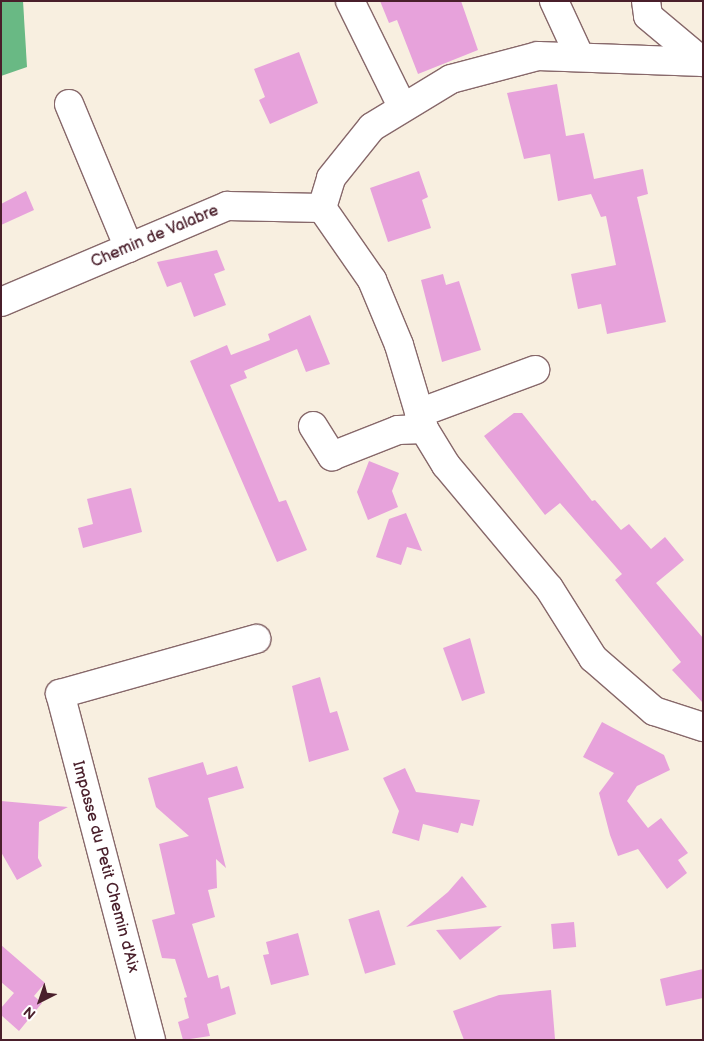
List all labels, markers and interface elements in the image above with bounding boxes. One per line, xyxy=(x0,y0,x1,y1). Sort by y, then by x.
street label: Chemin de Valabre xyxy=(88,201,222,273)
street label: Impasse du Petit Chemin d'Aix xyxy=(67,759,143,975)
north arrow xyxy=(15,976,65,1026)
text: N xyxy=(20,1003,39,1023)

